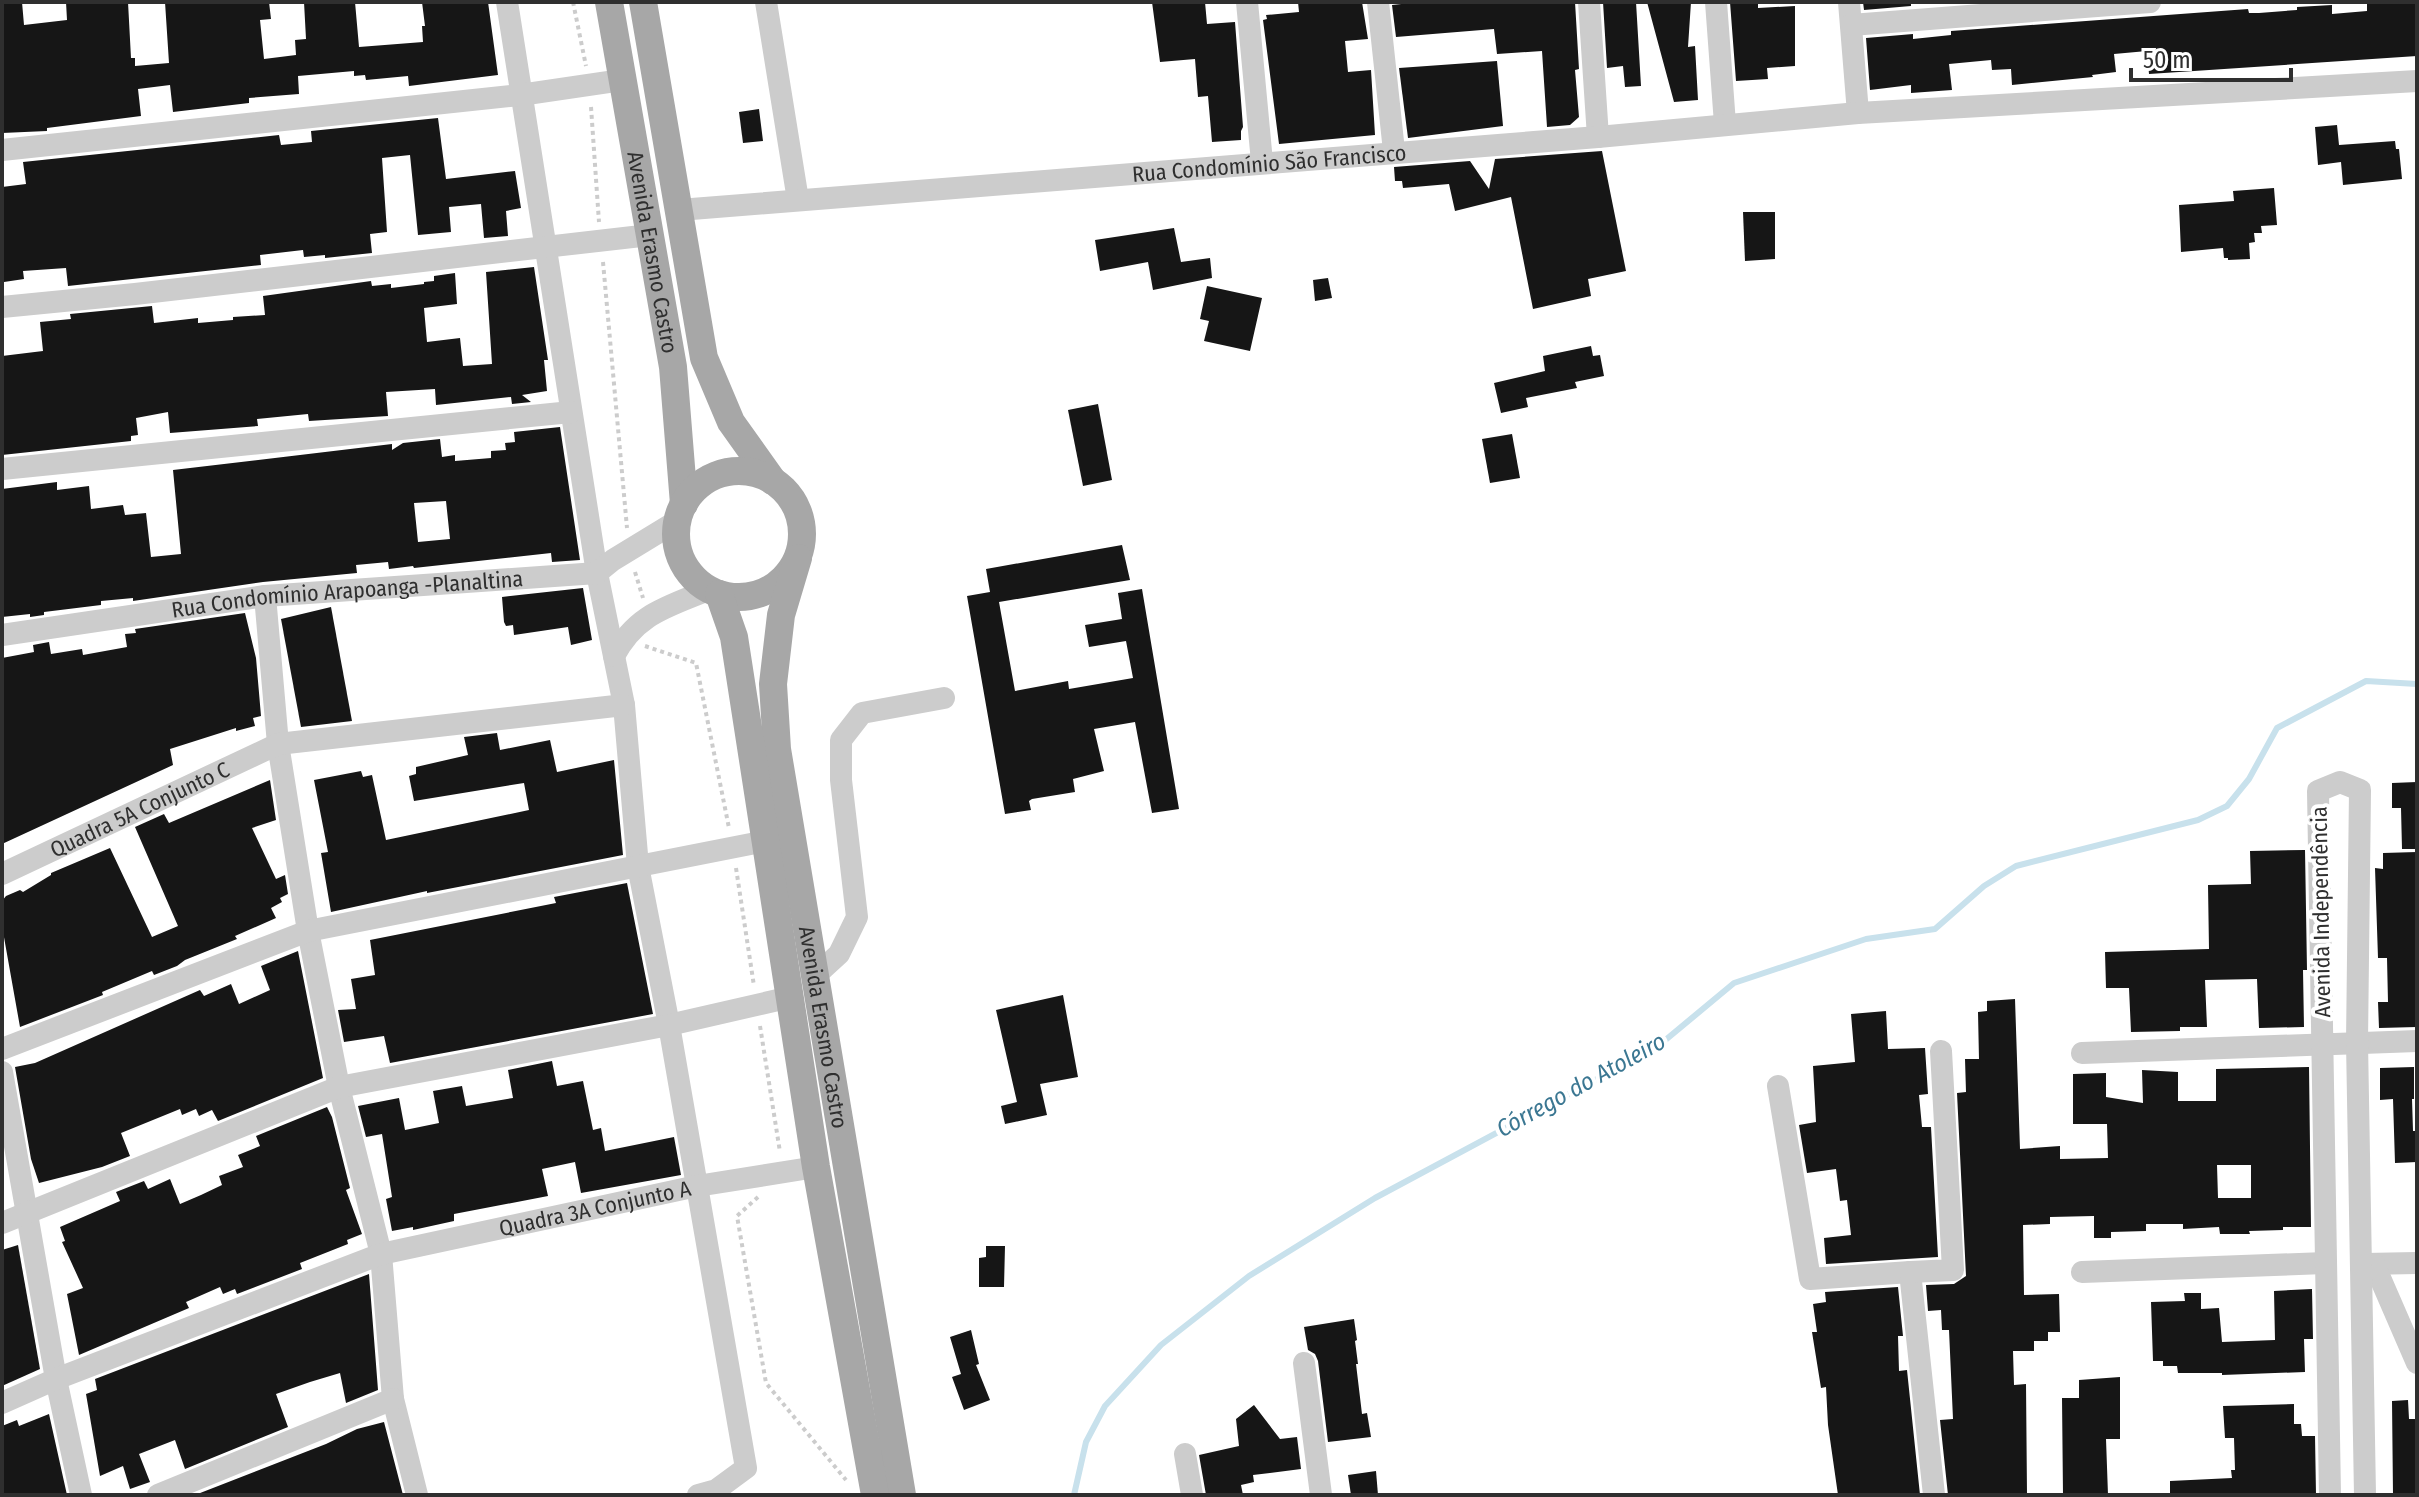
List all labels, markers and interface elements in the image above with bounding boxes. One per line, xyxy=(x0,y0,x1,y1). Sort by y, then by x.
scale bar xyxy=(2131,32,2291,82)
text: 50 m xyxy=(2143,46,2191,74)
street label: Rua Condomínio São Francisco xyxy=(1131,139,1407,187)
street label: Avenida Erasmo Castro xyxy=(622,149,684,355)
street label: Rua Condomínio Arapoanga -Planaltina xyxy=(170,565,524,623)
street label: Quadra 5A Conjunto C xyxy=(45,755,234,863)
street label: Avenida Independência xyxy=(2306,806,2336,1018)
street label: Avenida Erasmo Castro xyxy=(793,924,854,1130)
water label: Córrego do Atoleiro xyxy=(1491,1027,1671,1143)
street label: Quadra 3A Conjunto A xyxy=(496,1174,694,1242)

